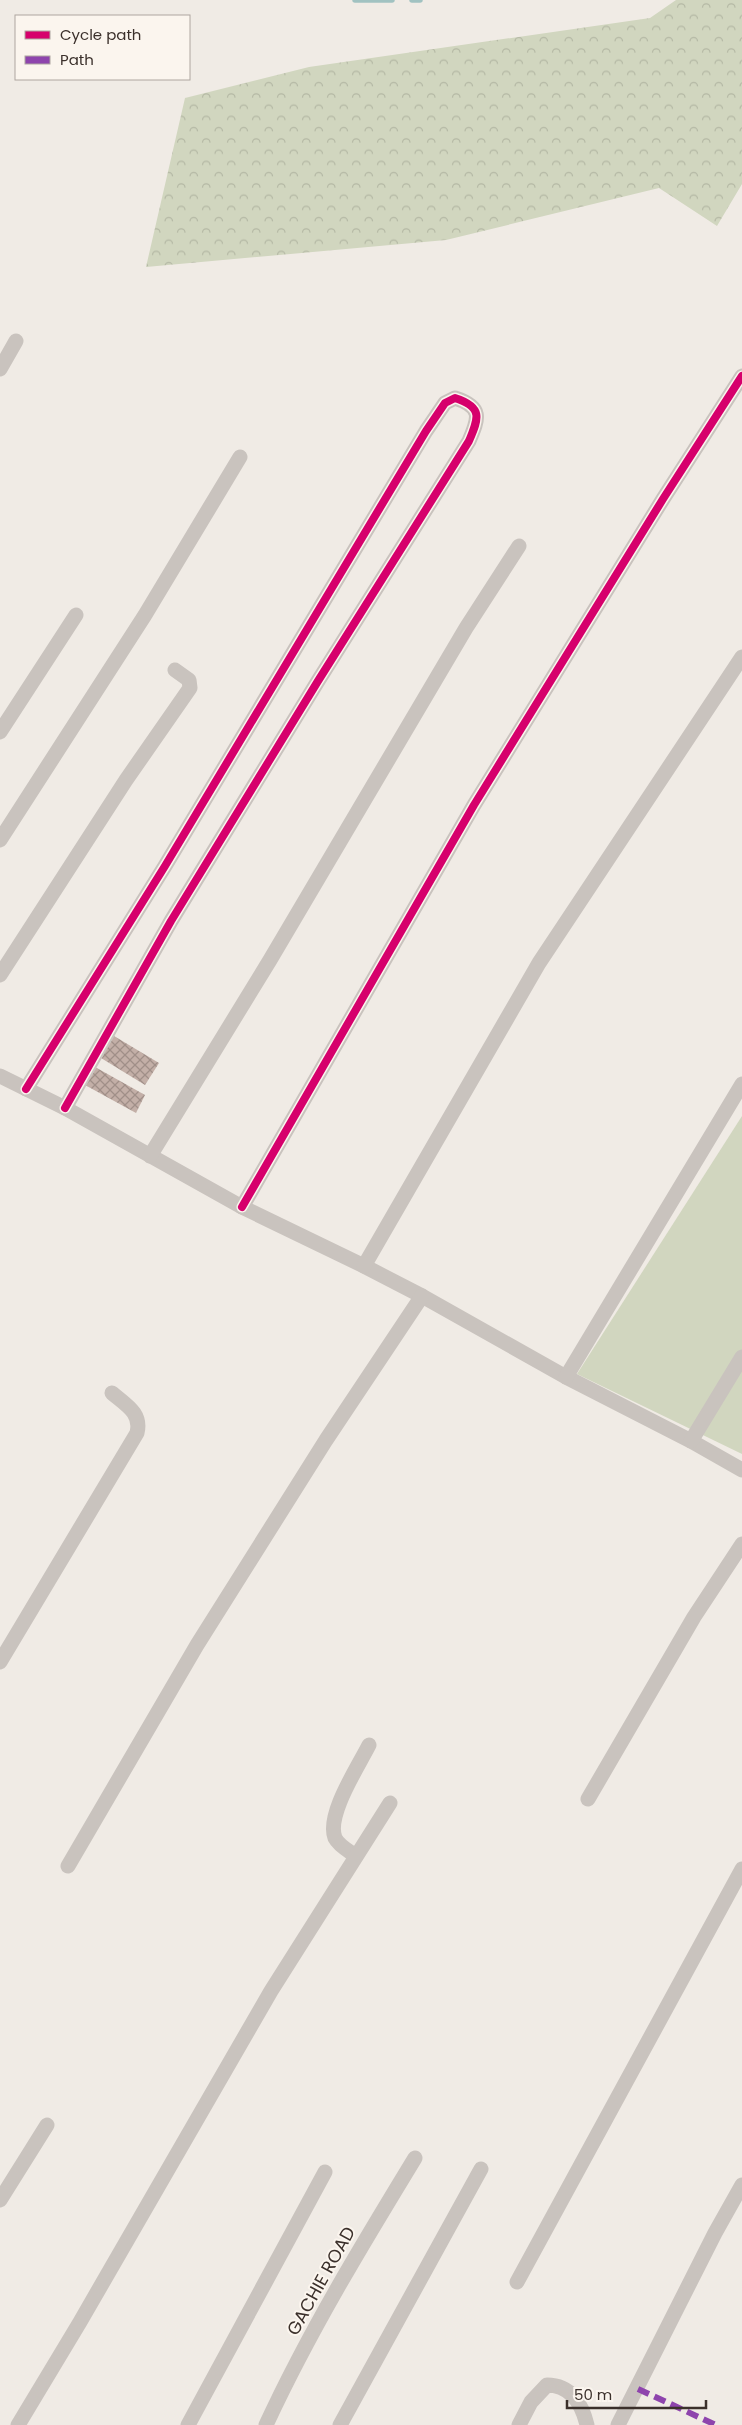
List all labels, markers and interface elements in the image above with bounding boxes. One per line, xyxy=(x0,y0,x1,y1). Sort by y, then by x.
legend xyxy=(15,15,190,80)
text: Cycle path xyxy=(60,24,141,45)
text: Path xyxy=(60,49,94,70)
street label: GACHIE ROAD xyxy=(280,2222,361,2340)
scale bar xyxy=(567,2378,706,2410)
text: 50 m xyxy=(574,2384,612,2405)

